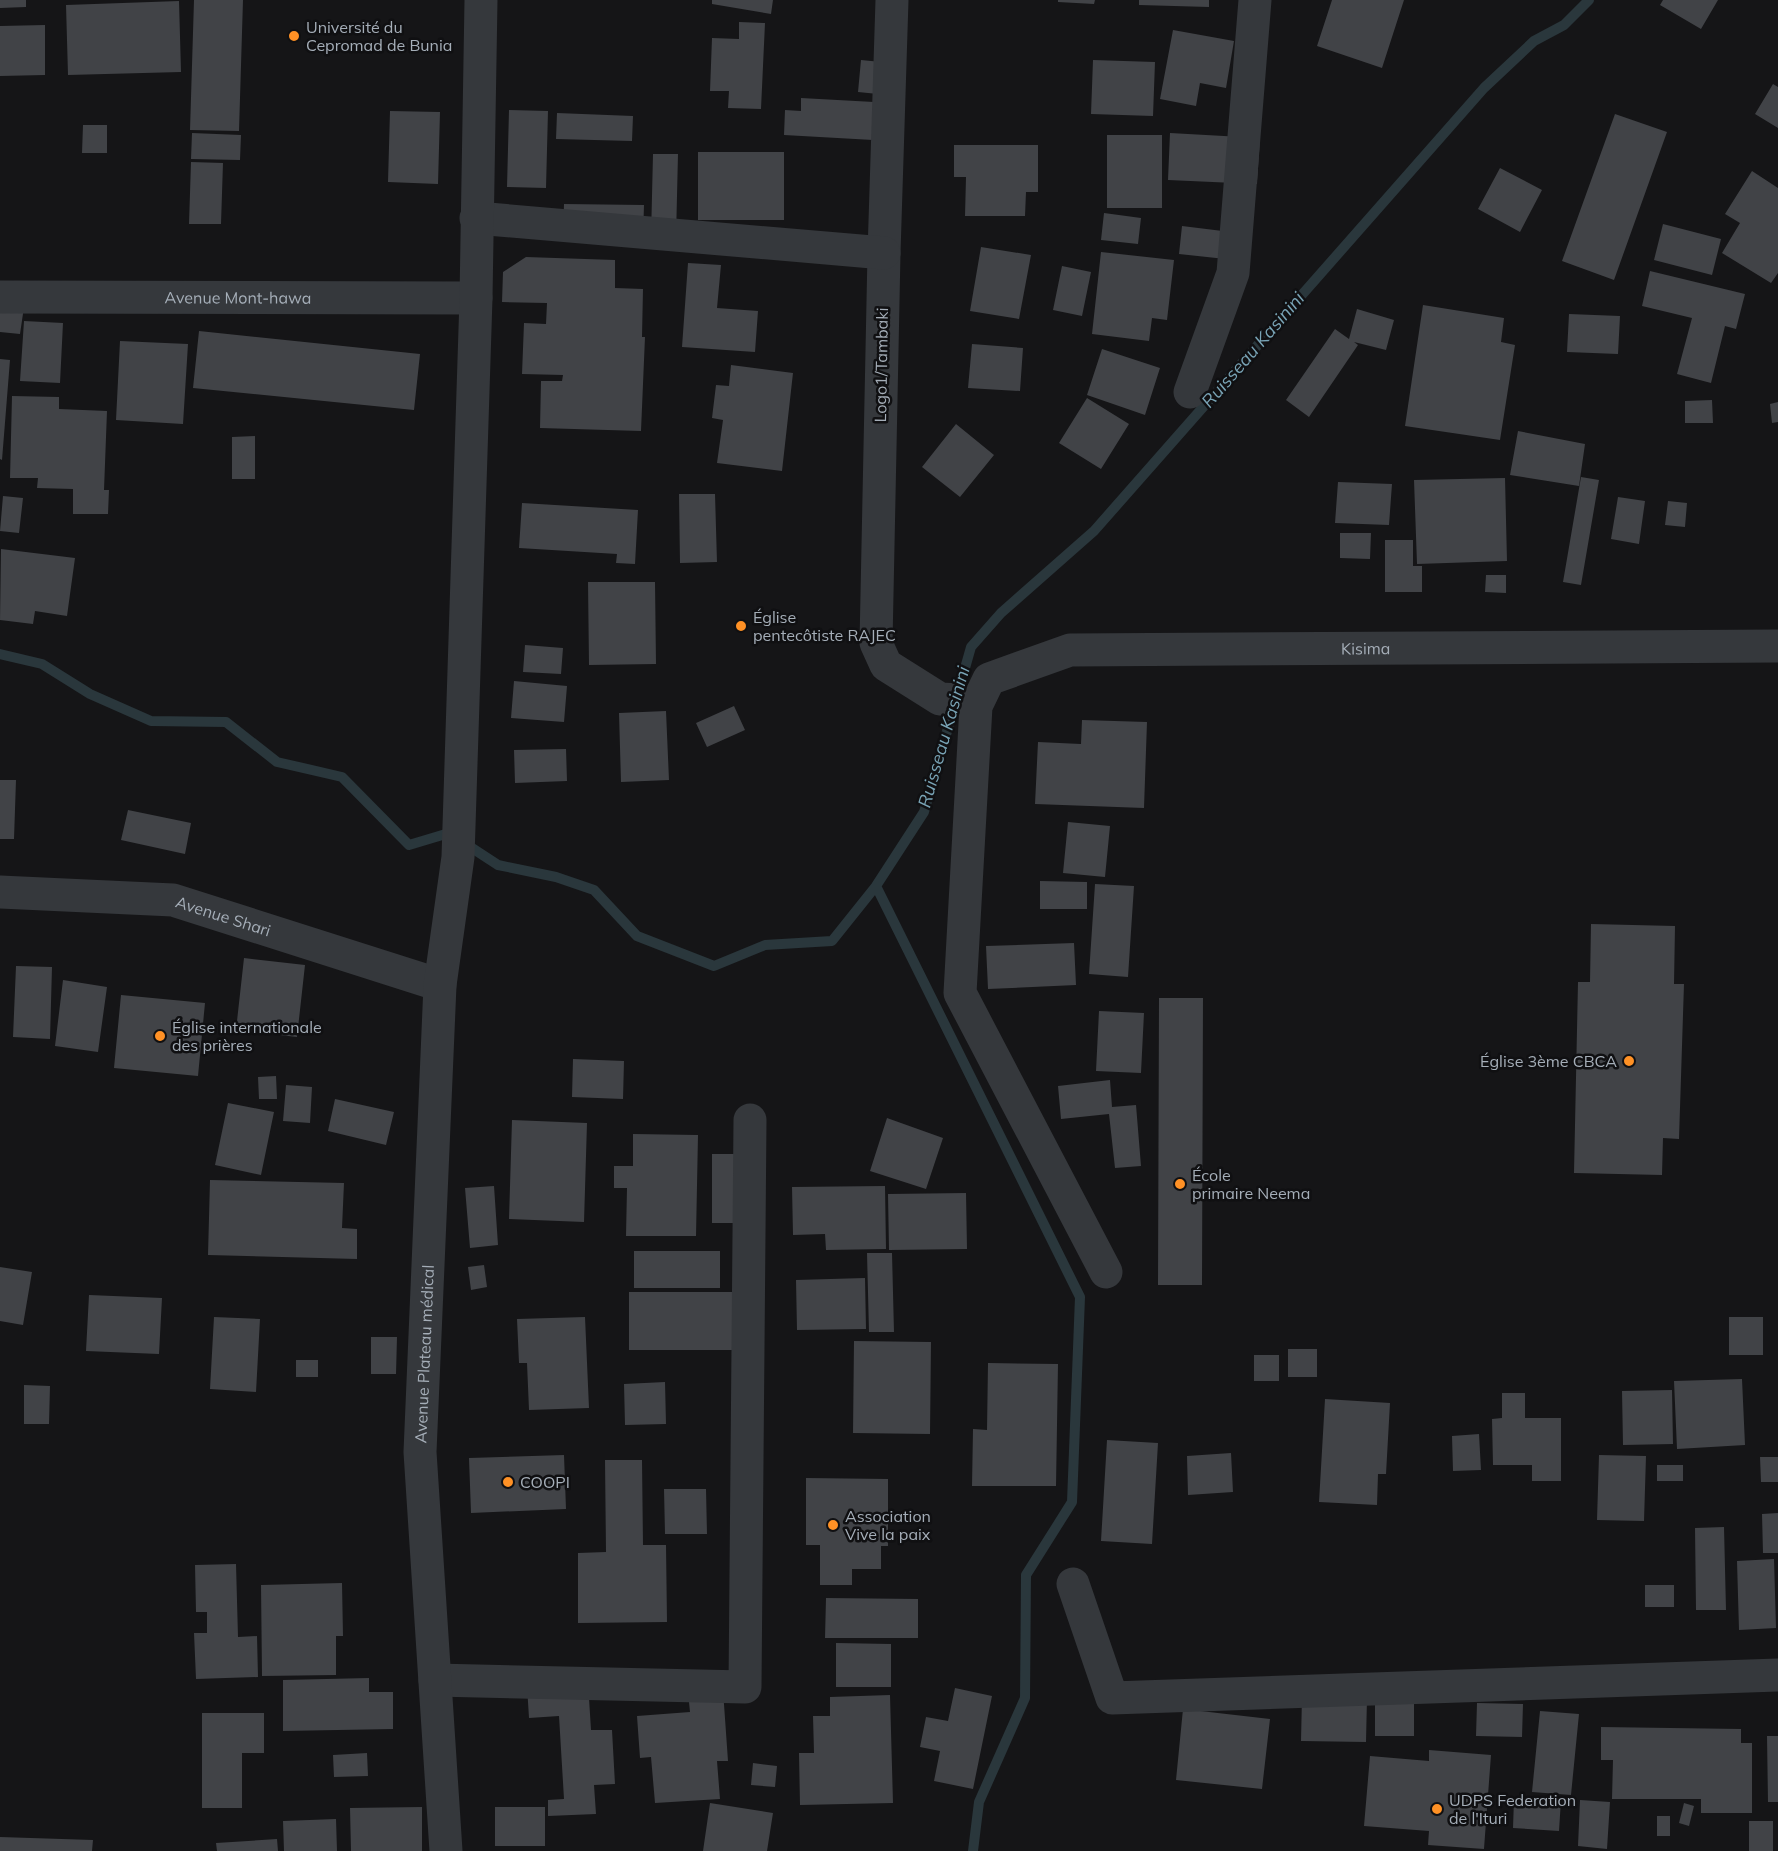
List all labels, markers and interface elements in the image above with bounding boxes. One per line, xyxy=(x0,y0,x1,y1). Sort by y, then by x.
place label: Université du Cepromad de Bunia xyxy=(306,17,452,55)
marker: Université du Cepromad de Bunia xyxy=(287,29,301,43)
street label: Avenue Mont-hawa xyxy=(165,287,311,308)
water label: Ruisseau Kasinini xyxy=(1196,287,1310,412)
street label: Logo1/Tambaki xyxy=(870,307,892,423)
place label: Église pentecôtiste RAJEC xyxy=(753,607,896,645)
marker: Église pentecôtiste RAJEC xyxy=(734,619,748,633)
street label: Kisima xyxy=(1341,638,1390,658)
water label: Ruisseau Kasinini xyxy=(912,663,975,810)
street label: Avenue Shari xyxy=(173,892,273,941)
place label: Église internationale des prières xyxy=(172,1017,322,1055)
marker: Église internationale des prières xyxy=(153,1029,167,1043)
place label: Église 3ème CBCA xyxy=(1480,1051,1617,1071)
marker: Église 3ème CBCA xyxy=(1622,1054,1636,1068)
place label: École primaire Neema xyxy=(1192,1165,1310,1203)
marker: École primaire Neema xyxy=(1173,1177,1187,1191)
street label: Avenue Plateau médical xyxy=(410,1264,438,1444)
place label: COOPI xyxy=(520,1472,570,1492)
marker: COOPI xyxy=(501,1475,515,1489)
place label: Association Vive la paix xyxy=(845,1506,931,1544)
marker: Association Vive la paix xyxy=(826,1518,840,1532)
place label: UDPS Federation de l'Ituri xyxy=(1449,1790,1576,1828)
marker: UDPS Federation de l'Ituri xyxy=(1430,1802,1444,1816)

